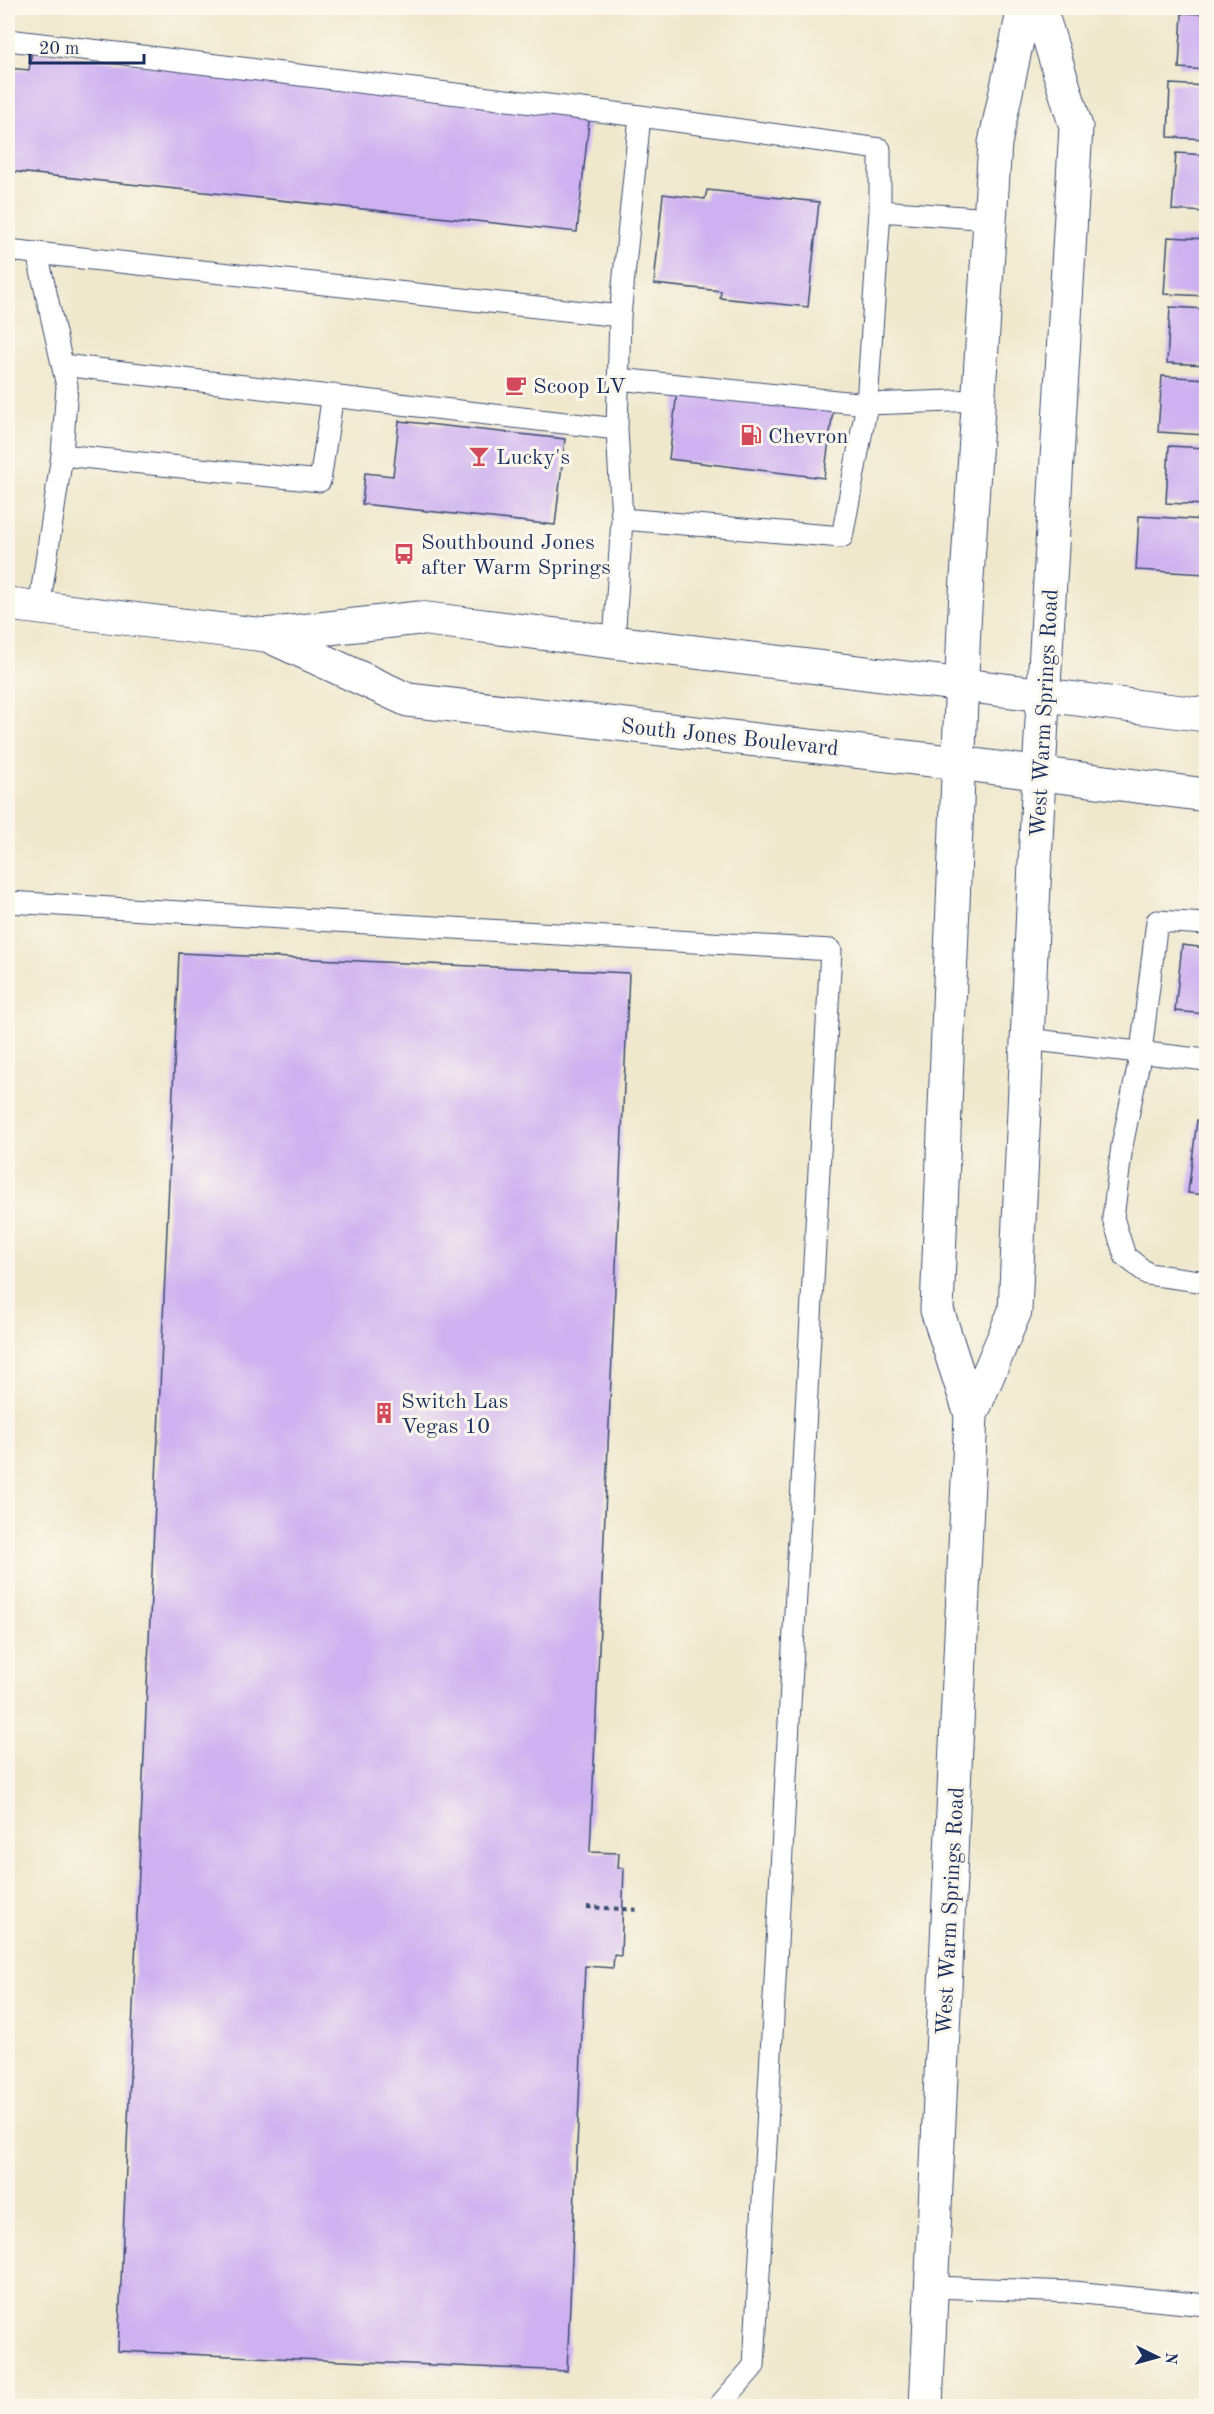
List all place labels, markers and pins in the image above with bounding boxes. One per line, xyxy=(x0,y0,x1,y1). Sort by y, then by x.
cafe icon: Scoop LV xyxy=(504,373,528,397)
place label: Scoop LV xyxy=(533,376,626,398)
fuel station icon: Chevron xyxy=(739,423,763,447)
place label: Chevron xyxy=(768,426,848,448)
bar icon: Lucky's xyxy=(467,444,491,468)
place label: Lucky's xyxy=(496,447,570,469)
place label: Southbound Jones after Warm Springs xyxy=(421,532,611,579)
bus stop icon: Southbound Jones after Warm Springs xyxy=(392,542,416,566)
place label: Switch Las Vegas 10 xyxy=(401,1391,508,1438)
building icon: Switch Las Vegas 10 xyxy=(372,1401,396,1425)

